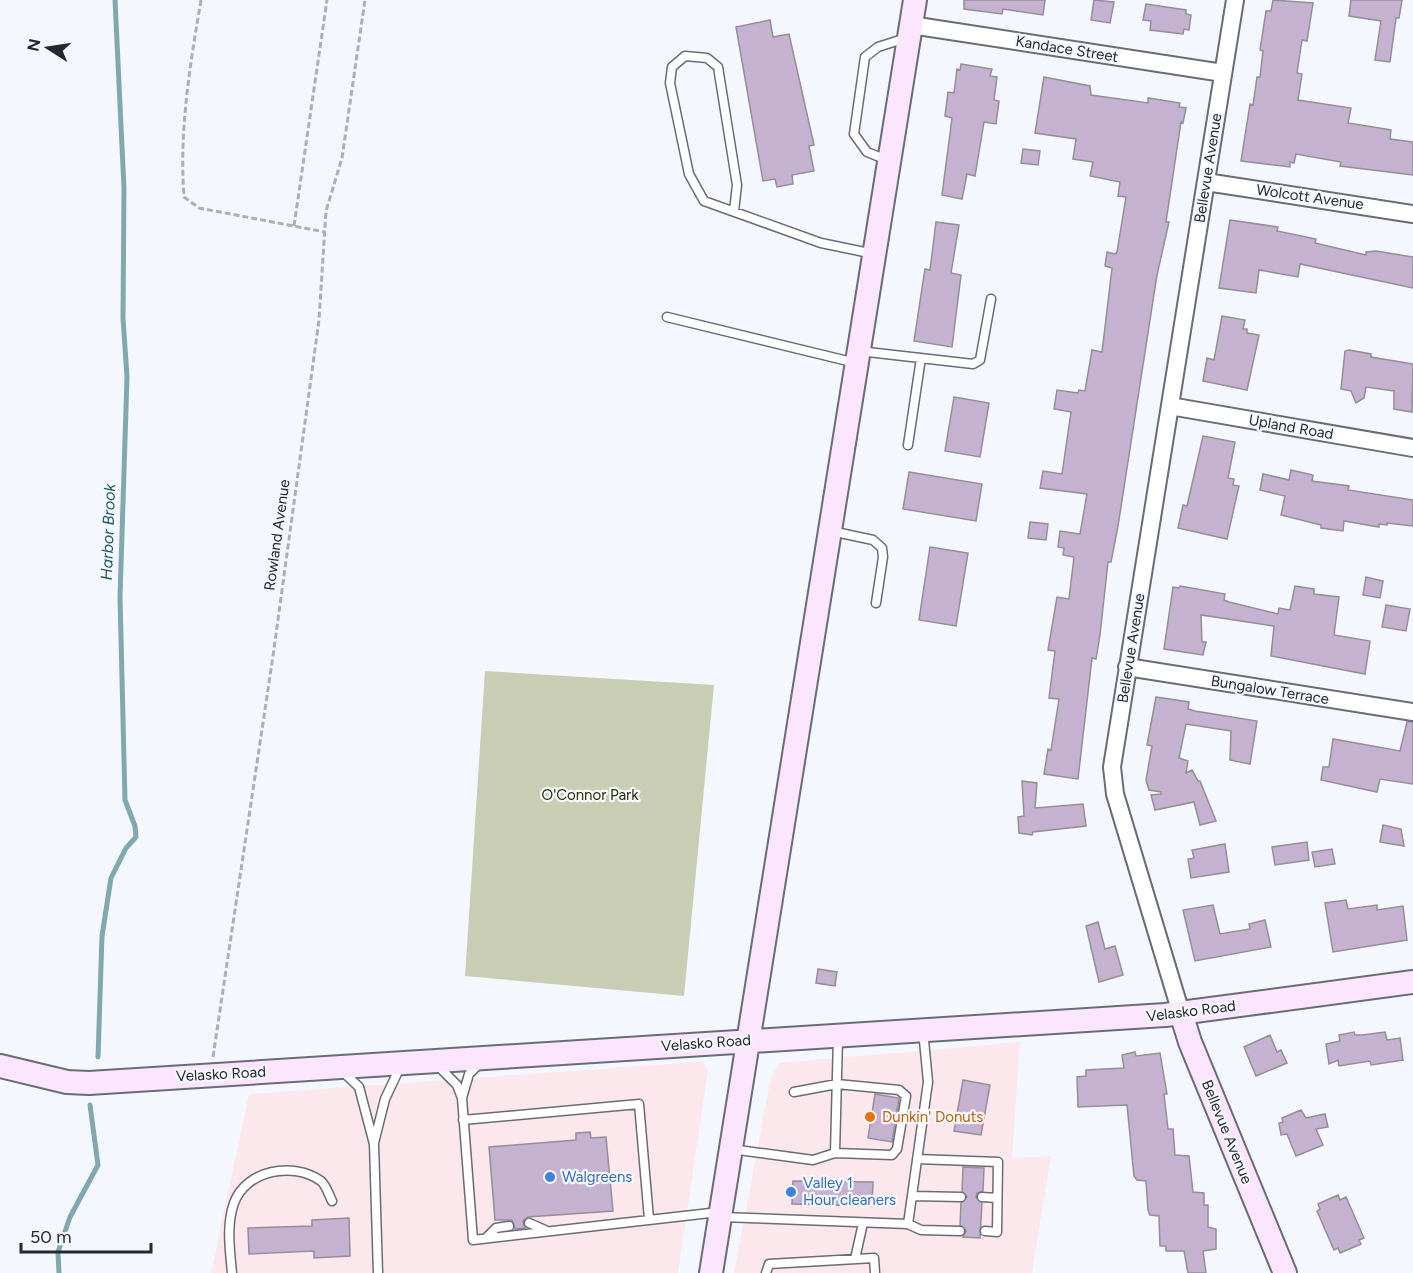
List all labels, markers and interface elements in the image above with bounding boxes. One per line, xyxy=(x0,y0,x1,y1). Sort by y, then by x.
north arrow xyxy=(18,18,78,78)
street label: Kandace Street xyxy=(1014,32,1120,66)
text: N xyxy=(23,37,44,53)
street label: Bellevue Avenue xyxy=(1190,112,1226,224)
street label: Wolcott Avenue xyxy=(1255,181,1365,213)
street label: Upland Road xyxy=(1247,411,1335,443)
street label: Rowland Avenue xyxy=(260,478,294,592)
water label: Harbor Brook xyxy=(97,482,119,581)
street label: Bellevue Avenue xyxy=(1113,592,1149,704)
street label: Bungalow Terrace xyxy=(1210,672,1330,708)
park label: O'Connor Park xyxy=(542,786,639,804)
street label: Velasko Road xyxy=(1145,997,1237,1025)
street label: Velasko Road xyxy=(660,1031,752,1055)
street label: Velasko Road xyxy=(176,1063,266,1085)
street label: Bellevue Avenue xyxy=(1198,1077,1256,1187)
place label: Dunkin' Donuts xyxy=(882,1108,983,1126)
marker: Dunkin' Donuts xyxy=(863,1110,877,1124)
place label: Walgreens xyxy=(562,1168,632,1186)
marker: Walgreens xyxy=(543,1170,557,1184)
place label: Valley 1 Hour cleaners xyxy=(803,1174,896,1209)
marker: Valley 1 Hour cleaners xyxy=(784,1185,798,1199)
scale bar xyxy=(21,1216,152,1254)
text: 50 m xyxy=(30,1226,72,1248)

